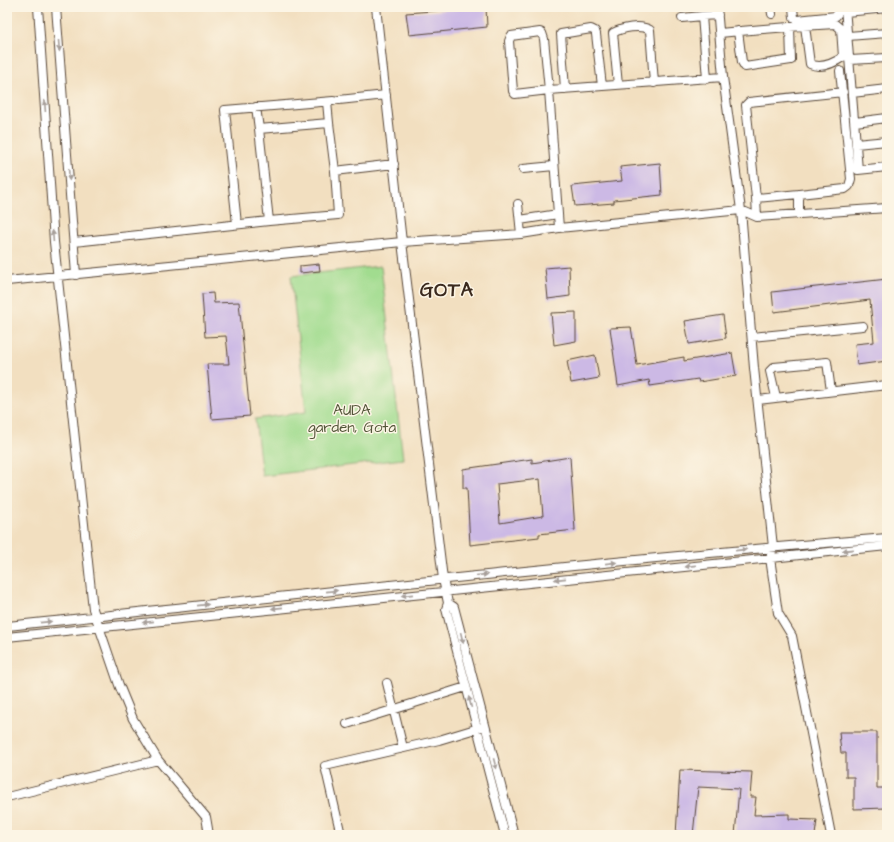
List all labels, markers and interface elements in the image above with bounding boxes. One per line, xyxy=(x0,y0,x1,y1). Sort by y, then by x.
one-way arrow xyxy=(56,40,63,52)
one-way arrow xyxy=(41,100,48,112)
one-way arrow xyxy=(66,169,73,181)
one-way arrow xyxy=(50,230,57,242)
district label: GOTA xyxy=(420,277,474,304)
park label: AUDA garden, Gota xyxy=(308,400,396,439)
one-way arrow xyxy=(735,547,747,554)
one-way arrow xyxy=(842,547,854,554)
one-way arrow xyxy=(605,560,617,566)
one-way arrow xyxy=(684,563,696,570)
one-way arrow xyxy=(476,572,488,579)
one-way arrow xyxy=(554,576,567,583)
one-way arrow xyxy=(326,588,338,594)
one-way arrow xyxy=(401,592,413,598)
one-way arrow xyxy=(197,602,209,608)
one-way arrow xyxy=(271,605,284,612)
one-way arrow xyxy=(40,619,52,625)
one-way arrow xyxy=(142,619,154,625)
one-way arrow xyxy=(459,632,465,644)
one-way arrow xyxy=(467,696,473,708)
one-way arrow xyxy=(492,758,498,770)

